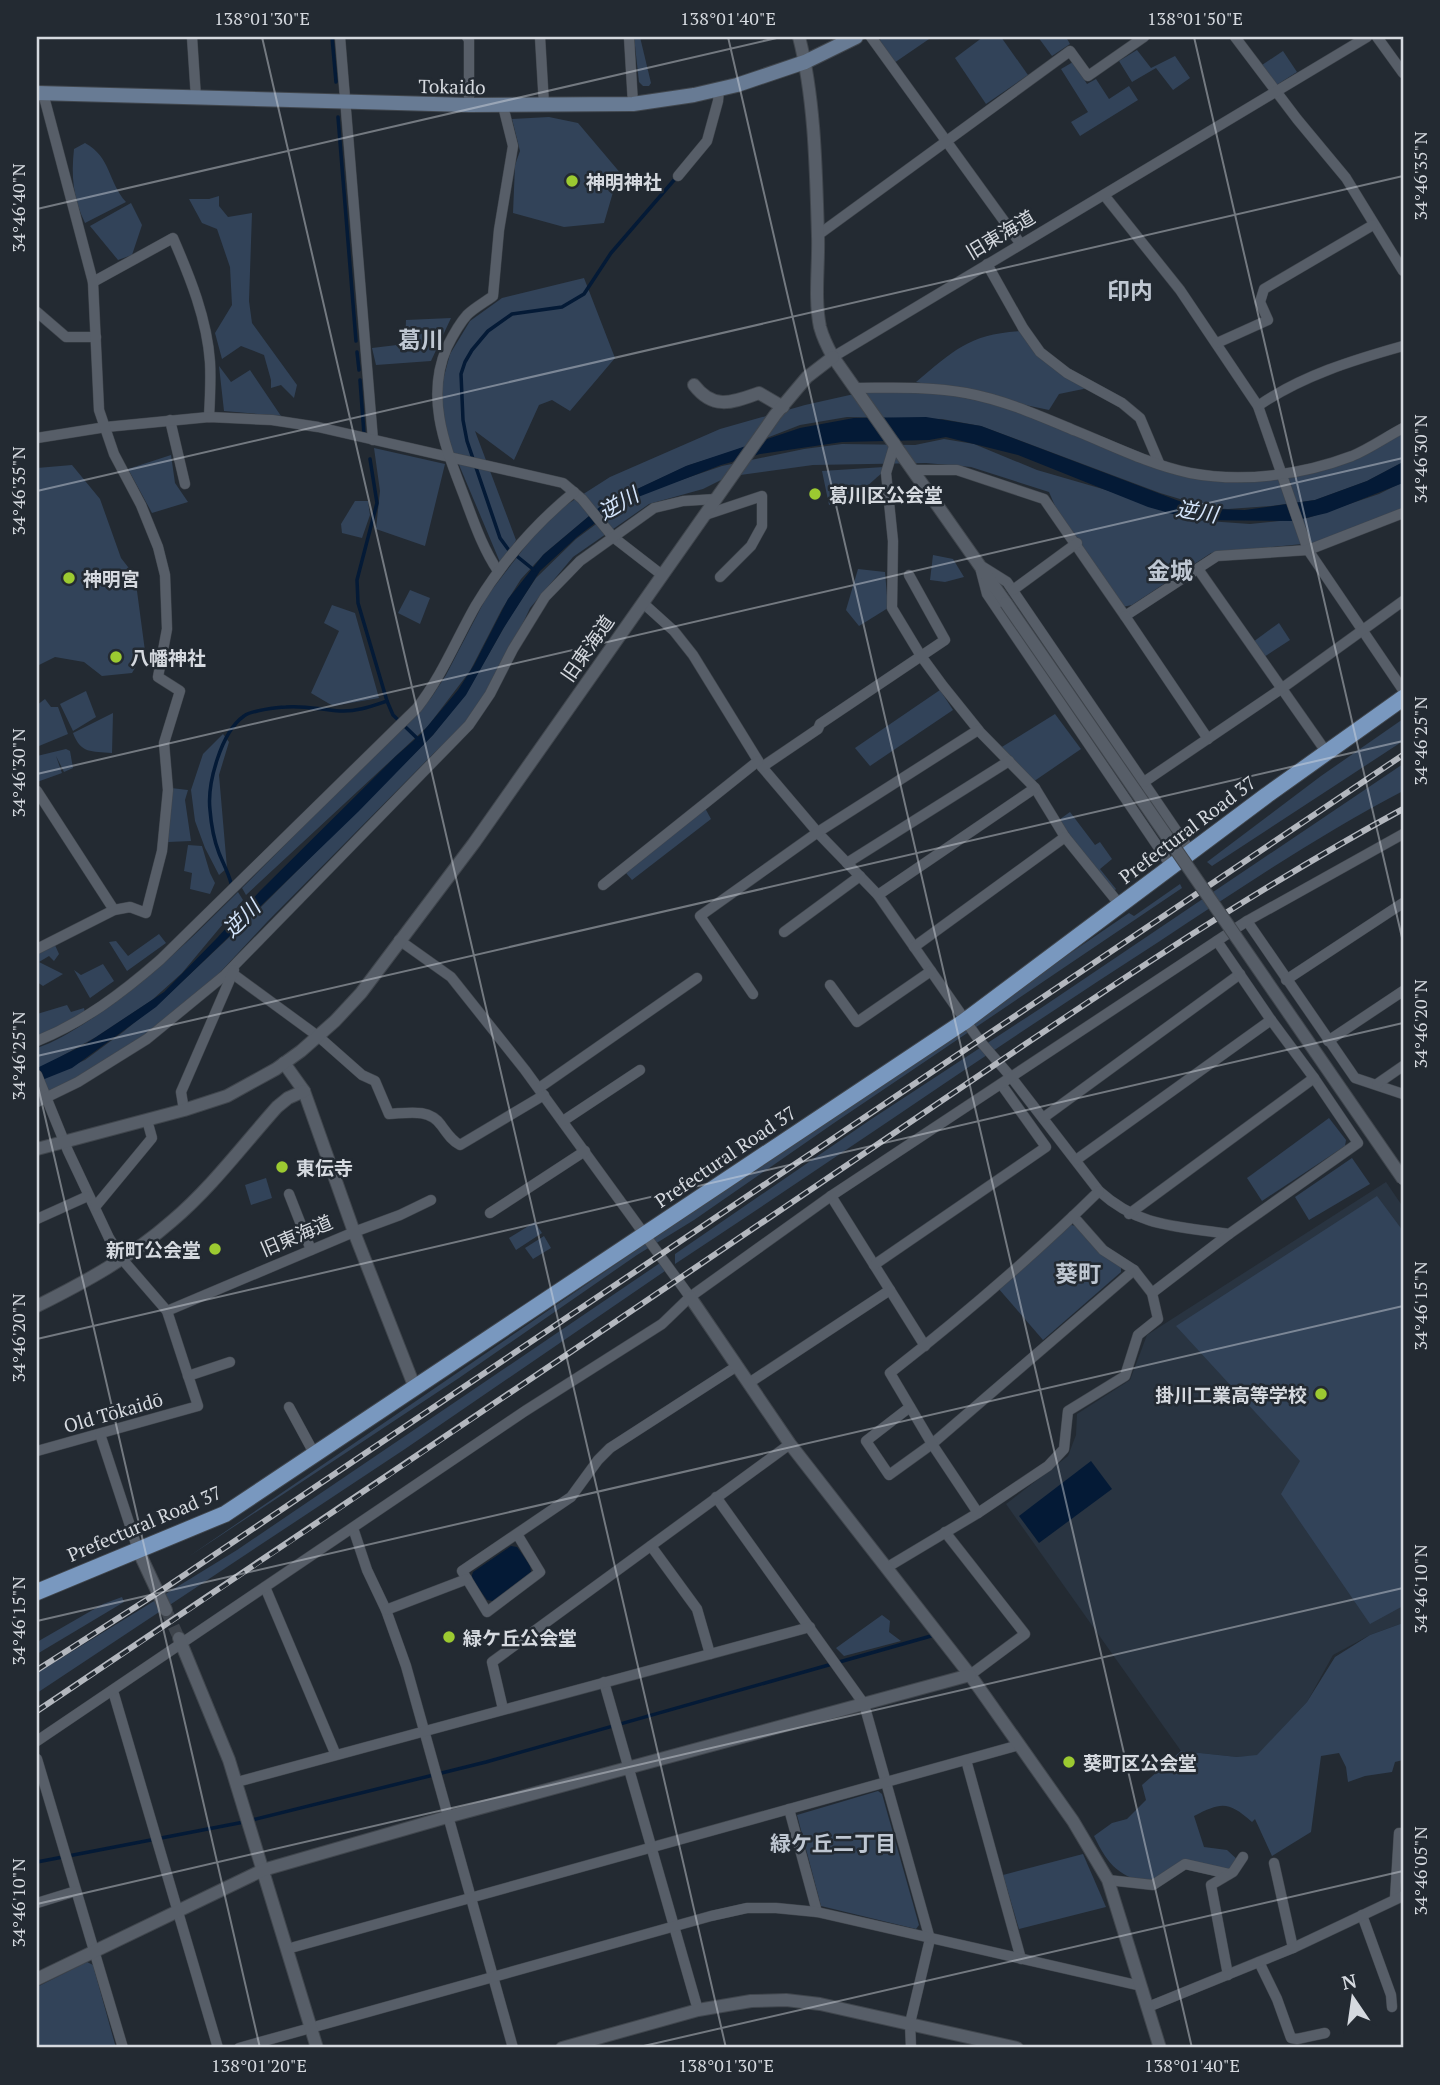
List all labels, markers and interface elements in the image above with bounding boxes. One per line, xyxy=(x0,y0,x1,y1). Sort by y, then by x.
text: 138°01'30"E xyxy=(214,6,310,30)
text: 138°01'40"E xyxy=(680,6,776,30)
text: 138°01'50"E xyxy=(1147,6,1243,30)
street label: Tokaido xyxy=(418,73,486,99)
text: 34°46'35"N xyxy=(1408,131,1432,221)
text: 34°46'40"N xyxy=(6,163,30,253)
place label: 神明神社 xyxy=(586,169,662,194)
marker: 神明神社 xyxy=(564,173,580,189)
street label: 旧東海道 xyxy=(961,204,1039,264)
district label: 印内 xyxy=(1107,275,1153,306)
district label: 葛川 xyxy=(398,324,444,355)
text: 34°46'30"N xyxy=(1408,414,1432,504)
text: 34°46'35"N xyxy=(6,446,30,536)
water label: 逆川 xyxy=(593,479,645,526)
place label: 葛川区公会堂 xyxy=(829,482,943,507)
marker: 葛川区公会堂 xyxy=(807,486,823,502)
water label: 逆川 xyxy=(1174,494,1222,528)
district label: 金城 xyxy=(1147,555,1193,586)
place label: 神明宮 xyxy=(83,566,140,591)
marker: 神明宮 xyxy=(61,570,77,586)
street label: 旧東海道 xyxy=(555,610,619,686)
place label: 八幡神社 xyxy=(130,645,206,670)
marker: 八幡神社 xyxy=(108,649,124,665)
text: 34°46'25"N xyxy=(1408,696,1432,786)
text: 34°46'30"N xyxy=(6,728,30,818)
street label: Prefectural Road 37 xyxy=(1114,769,1260,889)
water label: 逆川 xyxy=(216,892,267,943)
text: 34°46'20"N xyxy=(1408,979,1432,1069)
text: 34°46'25"N xyxy=(6,1011,30,1101)
street label: Prefectural Road 37 xyxy=(650,1099,800,1213)
place label: 東伝寺 xyxy=(296,1155,353,1180)
marker: 東伝寺 xyxy=(274,1159,290,1175)
street label: 旧東海道 xyxy=(256,1209,336,1261)
place label: 新町公会堂 xyxy=(106,1237,201,1262)
marker: 新町公会堂 xyxy=(207,1241,223,1257)
district label: 葵町 xyxy=(1055,1258,1101,1289)
text: 34°46'15"N xyxy=(1408,1261,1432,1351)
text: 34°46'20"N xyxy=(6,1293,30,1383)
place label: 掛川工業高等学校 xyxy=(1155,1382,1307,1407)
street label: Old Tōkaidō xyxy=(60,1386,166,1438)
marker: 掛川工業高等学校 xyxy=(1313,1386,1329,1402)
street label: Prefectural Road 37 xyxy=(63,1479,225,1567)
text: 34°46'10"N xyxy=(1408,1544,1432,1634)
text: 34°46'15"N xyxy=(6,1576,30,1666)
place label: 緑ケ丘公会堂 xyxy=(463,1625,577,1650)
marker: 緑ケ丘公会堂 xyxy=(441,1629,457,1645)
place label: 葵町区公会堂 xyxy=(1083,1750,1197,1775)
marker: 葵町区公会堂 xyxy=(1061,1754,1077,1770)
text: 34°46'05"N xyxy=(1408,1826,1432,1916)
district label: 緑ケ丘二丁目 xyxy=(770,1829,896,1857)
text: 34°46'10"N xyxy=(6,1858,30,1948)
north arrow xyxy=(1318,1962,1388,2032)
text: N xyxy=(1339,1967,1359,1995)
text: 138°01'20"E xyxy=(211,2053,307,2077)
text: 138°01'30"E xyxy=(678,2053,774,2077)
text: 138°01'40"E xyxy=(1144,2053,1240,2077)

